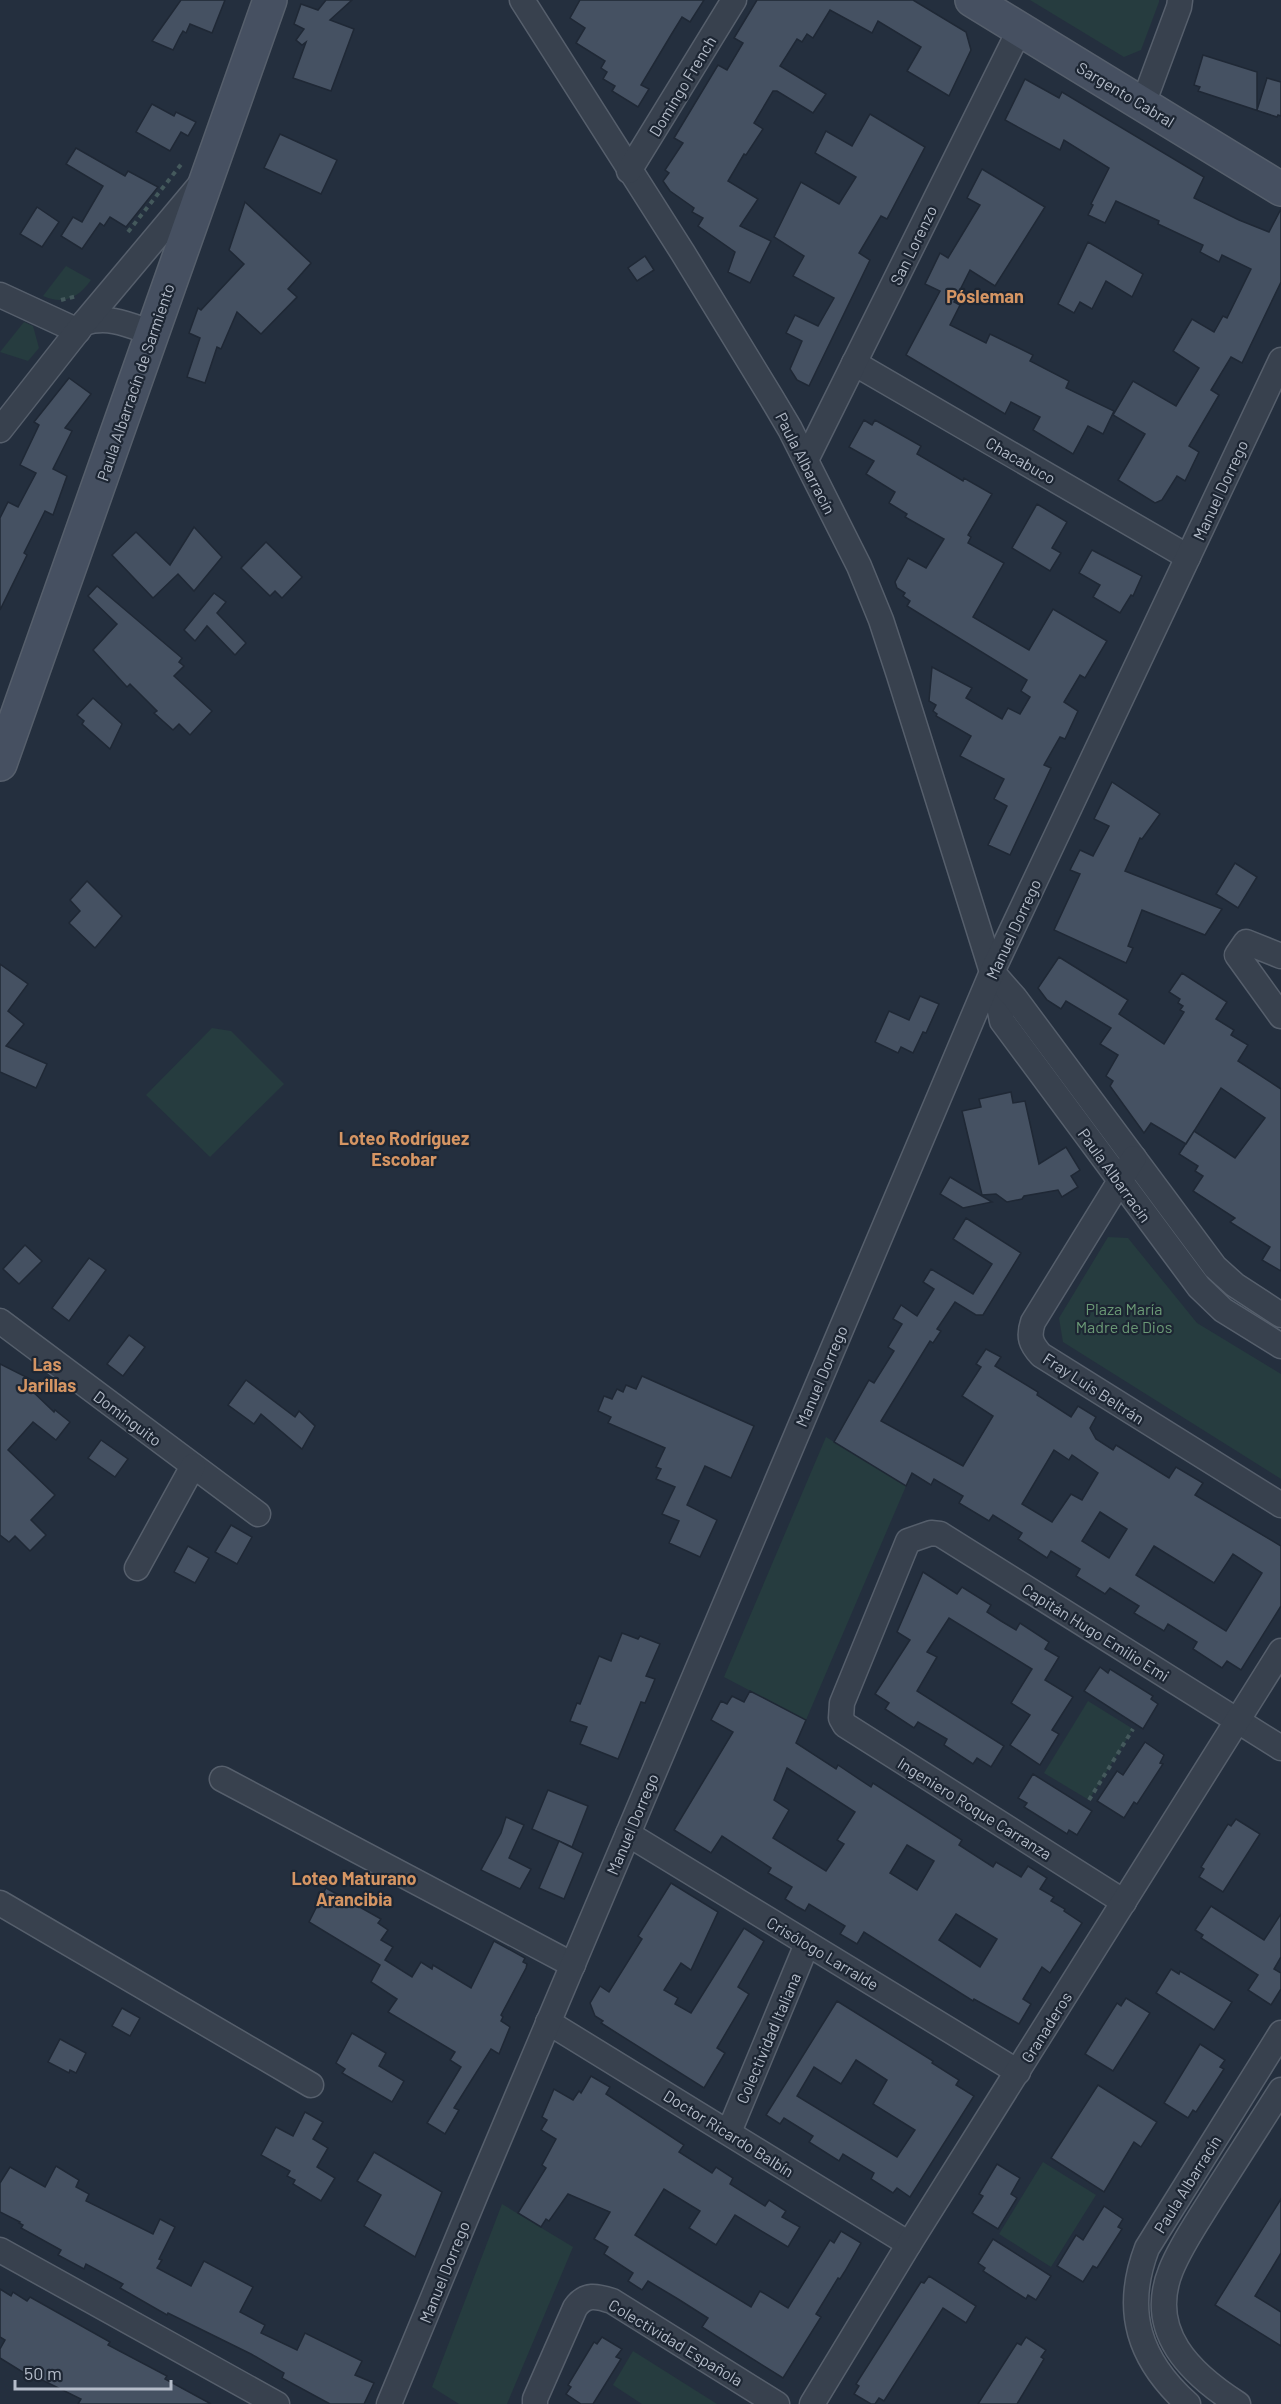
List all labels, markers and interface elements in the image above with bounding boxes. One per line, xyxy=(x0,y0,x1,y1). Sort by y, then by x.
street label: Domingo French xyxy=(645,32,719,140)
street label: Sargento Cabral xyxy=(1074,57,1178,131)
street label: San Lorenzo xyxy=(886,202,940,288)
street label: Paula Albarracín de Sarmiento xyxy=(92,281,178,483)
district label: Pósleman xyxy=(946,285,1024,307)
street label: Paula Albarracín xyxy=(772,409,840,517)
street label: Chacabuco xyxy=(983,432,1059,488)
street label: Manuel Dorrego xyxy=(1189,437,1251,543)
street label: Manuel Dorrego xyxy=(982,876,1044,982)
street label: Paula Albarracín xyxy=(1074,1124,1156,1226)
district label: Loteo Rodríguez Escobar xyxy=(339,1127,469,1170)
park label: Plaza María Madre de Dios xyxy=(1076,1299,1172,1336)
street label: Manuel Dorrego xyxy=(791,1322,851,1430)
street label: Fray Luis Beltrán xyxy=(1040,1348,1148,1428)
district label: Las Jarillas xyxy=(18,1353,76,1396)
street label: Dominguito xyxy=(90,1386,166,1450)
street label: Capitán Hugo Emilio Emi xyxy=(1019,1579,1173,1685)
street label: Ingeniero Roque Carranza xyxy=(895,1753,1055,1863)
street label: Manuel Dorrego xyxy=(602,1770,662,1878)
district label: Loteo Maturano Arancibia xyxy=(291,1867,417,1910)
street label: Crisólogo Larralde xyxy=(764,1912,882,1994)
street label: Colectividad Italiana xyxy=(732,1970,804,2106)
street label: Granaderos xyxy=(1017,1988,1075,2066)
street label: Doctor Ricardo Balbín xyxy=(661,2085,797,2181)
street label: Paula Albarracín xyxy=(1149,2132,1225,2236)
street label: Manuel Dorrego xyxy=(415,2218,473,2326)
street label: Colectividad Española xyxy=(606,2294,746,2390)
scale bar xyxy=(15,2353,171,2391)
text: 50 m xyxy=(24,2362,62,2384)

